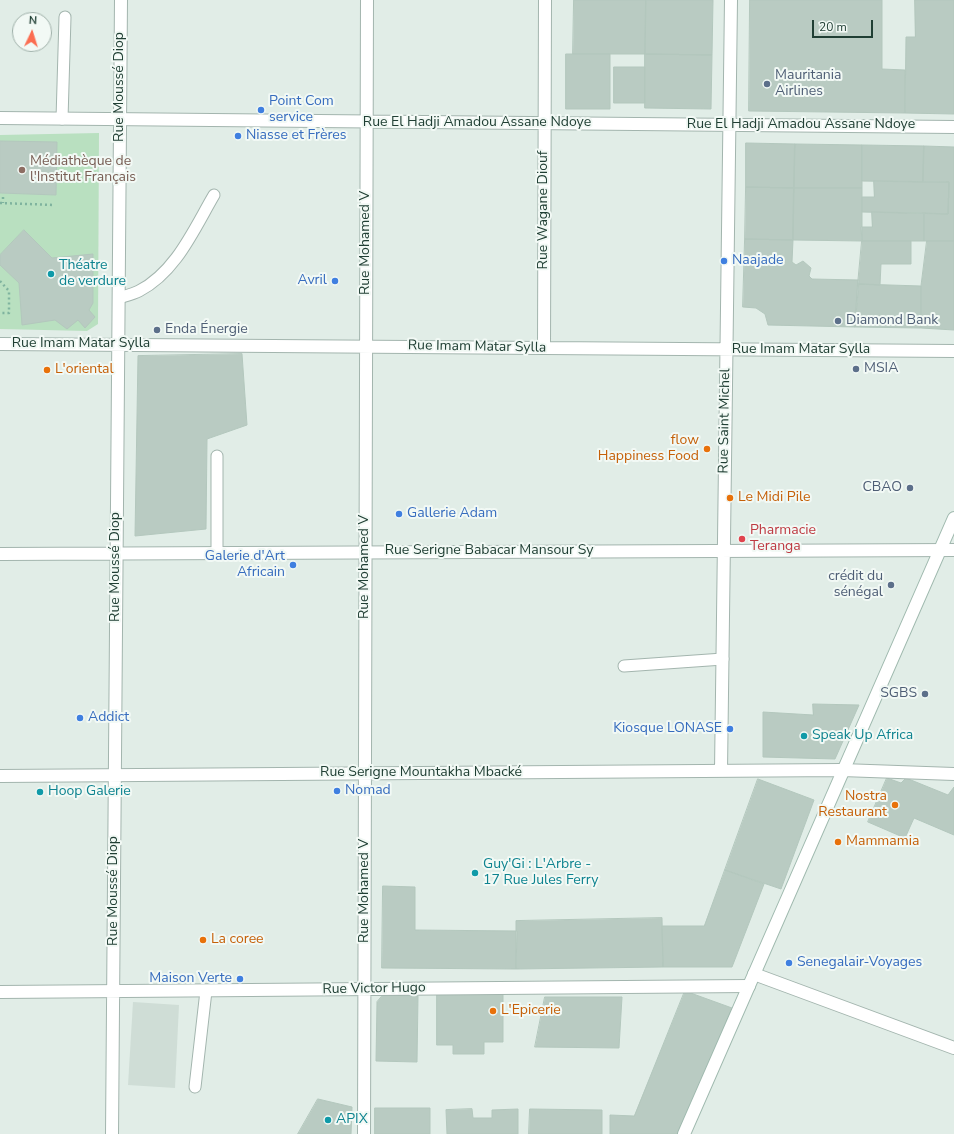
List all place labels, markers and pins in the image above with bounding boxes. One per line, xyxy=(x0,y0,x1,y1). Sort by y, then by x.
place label: Mauritania Airlines xyxy=(775,68,841,100)
marker: Mauritania Airlines xyxy=(762,79,772,89)
place label: Point Com service xyxy=(269,94,334,126)
marker: Point Com service xyxy=(256,105,266,115)
place label: Niasse et Frères xyxy=(246,128,346,144)
marker: Niasse et Frères xyxy=(233,131,243,141)
place label: Médiathèque de l'Institut Français xyxy=(30,154,136,186)
marker: Médiathèque de l'Institut Français xyxy=(17,165,27,175)
place label: Naajade xyxy=(732,253,784,269)
marker: Naajade xyxy=(719,256,729,266)
place label: Théatre de verdure xyxy=(59,258,126,290)
marker: Théatre de verdure xyxy=(46,269,56,279)
place label: Avril xyxy=(298,273,327,289)
marker: Avril xyxy=(330,276,340,286)
place label: Diamond Bank xyxy=(846,313,938,329)
marker: Diamond Bank xyxy=(833,316,843,326)
place label: Enda Énergie xyxy=(165,322,248,338)
marker: Enda Énergie xyxy=(152,325,162,335)
place label: MSIA xyxy=(864,361,898,377)
place label: L'oriental xyxy=(55,362,114,378)
marker: MSIA xyxy=(851,364,861,374)
marker: L'oriental xyxy=(42,365,52,375)
place label: flow Happiness Food xyxy=(598,433,699,466)
marker: flow Happiness Food xyxy=(702,444,712,454)
place label: CBAO xyxy=(862,480,902,496)
marker: CBAO xyxy=(905,483,915,493)
place label: Le Midi Pile xyxy=(738,490,810,506)
marker: Le Midi Pile xyxy=(725,493,735,503)
place label: Gallerie Adam xyxy=(407,506,497,522)
marker: Gallerie Adam xyxy=(394,509,404,519)
place label: Pharmacie Teranga xyxy=(750,523,816,556)
marker: Pharmacie Teranga xyxy=(737,534,747,544)
place label: Galerie d'Art Africain xyxy=(205,549,285,582)
marker: Galerie d'Art Africain xyxy=(288,560,298,570)
place label: crédit du sénégal xyxy=(828,569,883,602)
marker: crédit du sénégal xyxy=(886,580,896,590)
place label: SGBS xyxy=(880,686,917,702)
marker: SGBS xyxy=(920,689,930,699)
place label: Addict xyxy=(88,710,129,726)
marker: Addict xyxy=(75,713,85,723)
place label: Kiosque LONASE xyxy=(613,721,722,737)
marker: Kiosque LONASE xyxy=(725,724,735,734)
place label: Speak Up Africa xyxy=(812,728,913,744)
marker: Speak Up Africa xyxy=(799,731,809,741)
place label: Nomad xyxy=(345,783,391,799)
place label: Hoop Galerie xyxy=(48,784,131,800)
marker: Nomad xyxy=(332,786,342,796)
marker: Hoop Galerie xyxy=(35,787,45,797)
place label: Nostra Restaurant xyxy=(818,789,887,822)
marker: Nostra Restaurant xyxy=(890,800,900,810)
place label: Mammamia xyxy=(846,834,919,850)
marker: Mammamia xyxy=(833,837,843,847)
place label: Guy'Gi : L'Arbre - 17 Rue Jules Ferry xyxy=(483,857,598,890)
marker: Guy'Gi : L'Arbre - 17 Rue Jules Ferry xyxy=(470,868,480,878)
place label: La coree xyxy=(211,932,264,948)
marker: La coree xyxy=(198,935,208,945)
place label: Senegalair-Voyages xyxy=(797,955,922,971)
marker: Senegalair-Voyages xyxy=(784,958,794,968)
place label: Maison Verte xyxy=(149,971,232,987)
marker: Maison Verte xyxy=(235,974,245,984)
place label: L'Epicerie xyxy=(501,1003,561,1019)
marker: L'Epicerie xyxy=(488,1006,498,1016)
place label: APIX xyxy=(336,1112,368,1128)
marker: APIX xyxy=(323,1115,333,1125)

